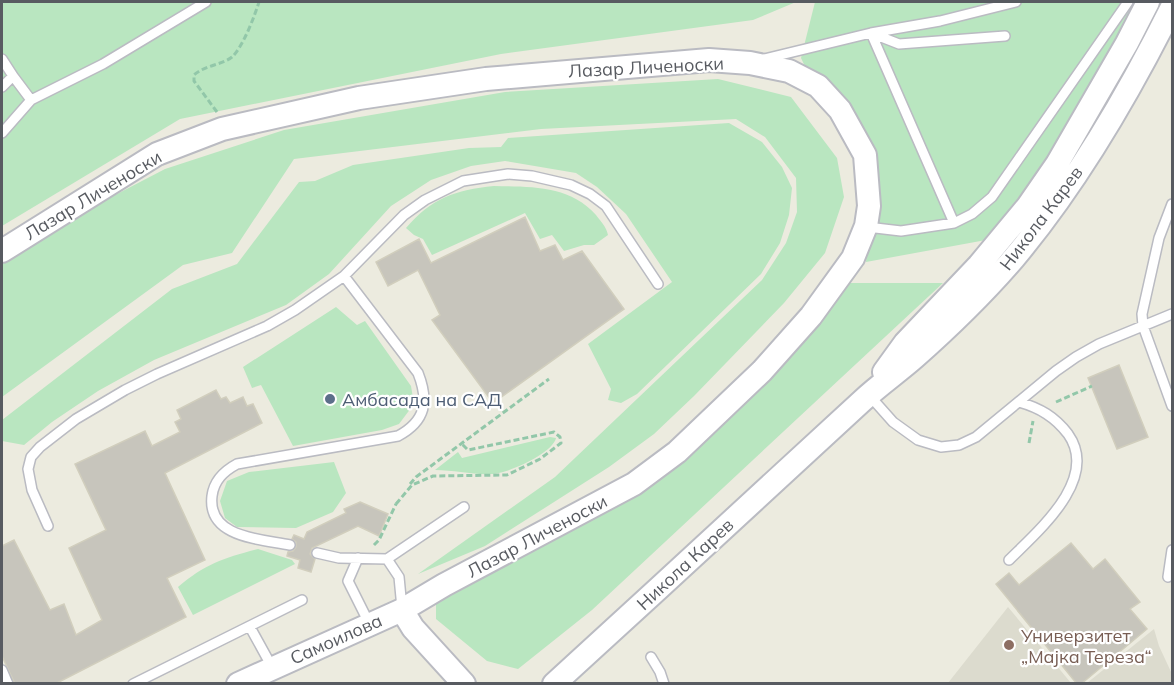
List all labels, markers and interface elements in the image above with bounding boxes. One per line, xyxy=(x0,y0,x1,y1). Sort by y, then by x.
street label: Лазар Личеноски xyxy=(568,51,724,83)
street label: Лазар Личеноски xyxy=(20,145,166,245)
street label: Никола Карев xyxy=(994,161,1088,275)
place label: Амбасада на САД xyxy=(342,388,502,411)
marker: Амбасада на САД xyxy=(323,392,337,406)
street label: Лазар Личеноски xyxy=(463,489,611,583)
street label: Никола Карев xyxy=(632,513,738,615)
street label: Самоилова xyxy=(286,608,386,670)
place label: Универзитет „Мајка Тереза“ xyxy=(1020,624,1152,668)
marker: Универзитет „Мајка Тереза“ xyxy=(1002,638,1016,652)

